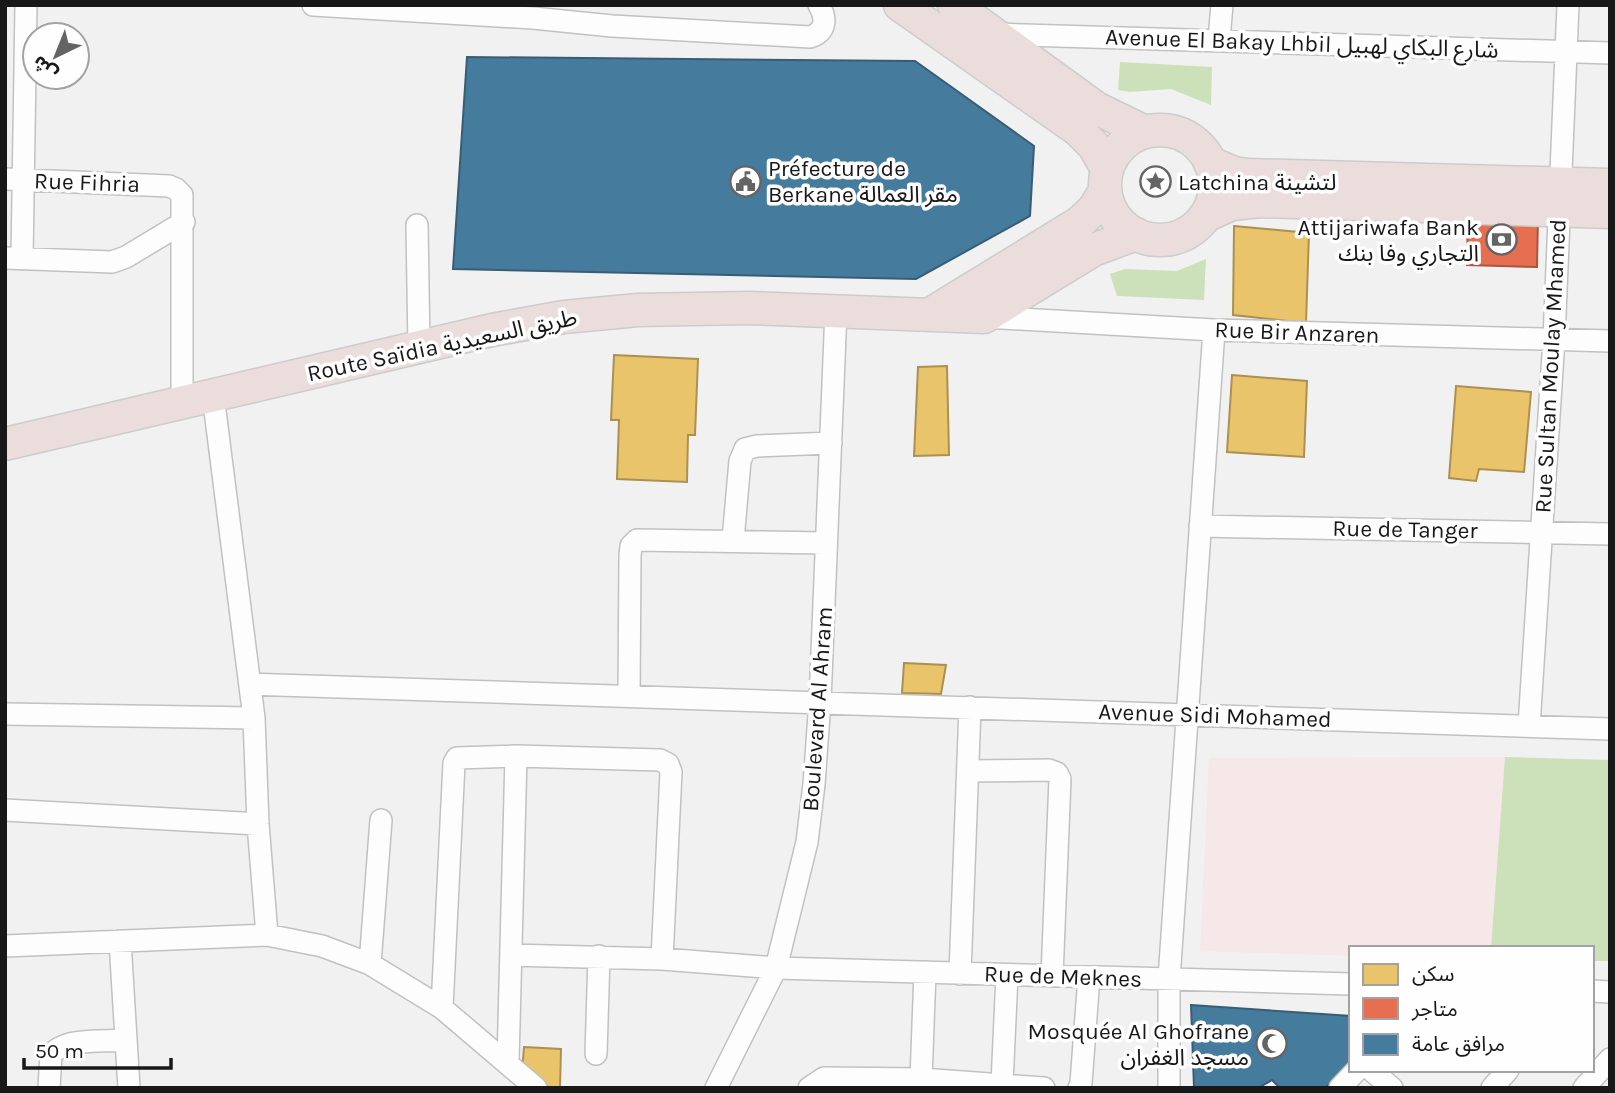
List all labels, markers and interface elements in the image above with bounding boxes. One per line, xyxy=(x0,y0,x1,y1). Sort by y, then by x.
north arrow xyxy=(21,21,91,91)
street label: Avenue El Bakay Lhbil شارع البكاي لهبيل xyxy=(1105,23,1499,67)
text: ش xyxy=(28,51,62,85)
place label: Préfecture de Berkane مقر العمالة xyxy=(768,155,958,208)
public building icon: Préfecture de Berkane مقر العمالة xyxy=(728,164,762,198)
place icon: Latchina لتشينة xyxy=(1138,165,1172,199)
street label: Rue Fihria xyxy=(34,167,140,198)
place label: Latchina لتشينة xyxy=(1178,169,1336,196)
place label: Attijariwafa Bank التجاري وفا بنك xyxy=(1297,214,1479,270)
street label: Rue Sultan Moulay Mhamed xyxy=(1529,218,1572,514)
bank icon: Attijariwafa Bank التجاري وفا بنك xyxy=(1485,223,1519,257)
street label: Route Saïdia طريق السعيدية xyxy=(305,304,580,387)
street label: Rue Bir Anzaren xyxy=(1214,316,1380,349)
street label: Rue de Tanger xyxy=(1332,515,1479,544)
street label: Boulevard Al Ahram xyxy=(797,606,838,812)
street label: Avenue Sidi Mohamed xyxy=(1098,698,1332,733)
legend xyxy=(1349,946,1594,1072)
street label: Rue de Meknes xyxy=(983,960,1143,993)
text: سكن xyxy=(1412,962,1454,986)
text: متاجر xyxy=(1411,997,1458,1021)
place label: Mosquée Al Ghofrane مسجد الغفران xyxy=(1027,1018,1249,1071)
scale bar xyxy=(24,1026,172,1070)
mosque icon: Mosquée Al Ghofrane مسجد الغفران xyxy=(1255,1027,1289,1061)
text: مرافق عامة xyxy=(1412,1032,1505,1057)
text: 50 m xyxy=(35,1039,84,1063)

